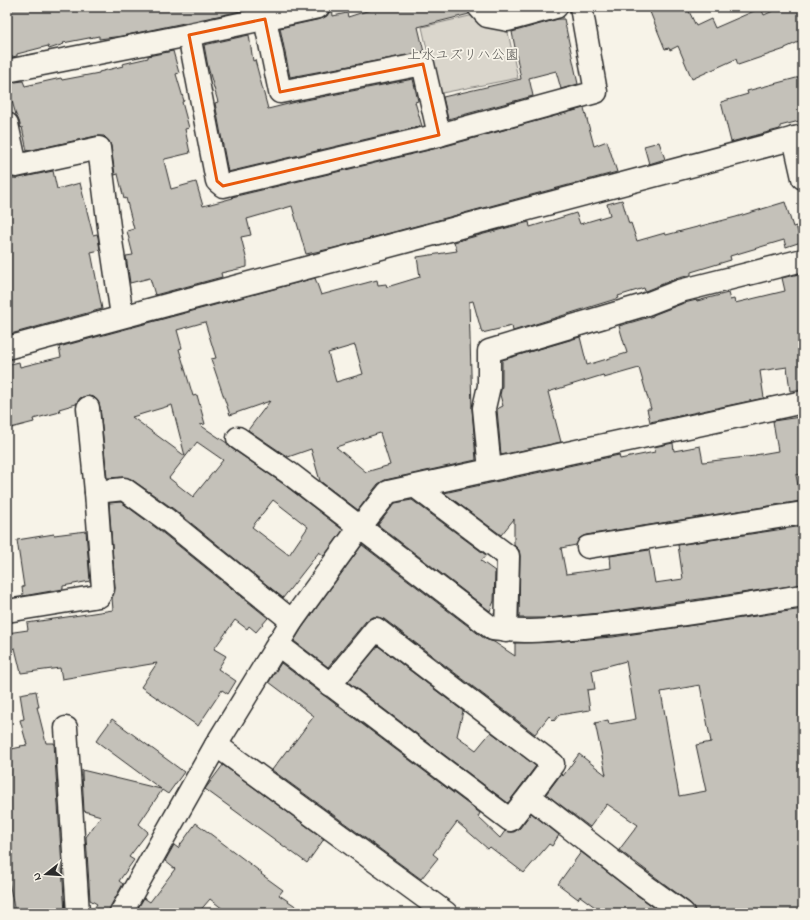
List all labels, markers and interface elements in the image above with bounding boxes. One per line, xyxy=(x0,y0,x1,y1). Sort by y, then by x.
park label: 上水ユズリハ公園 xyxy=(407,45,519,66)
north arrow xyxy=(26,854,66,894)
text: N xyxy=(29,871,46,883)

